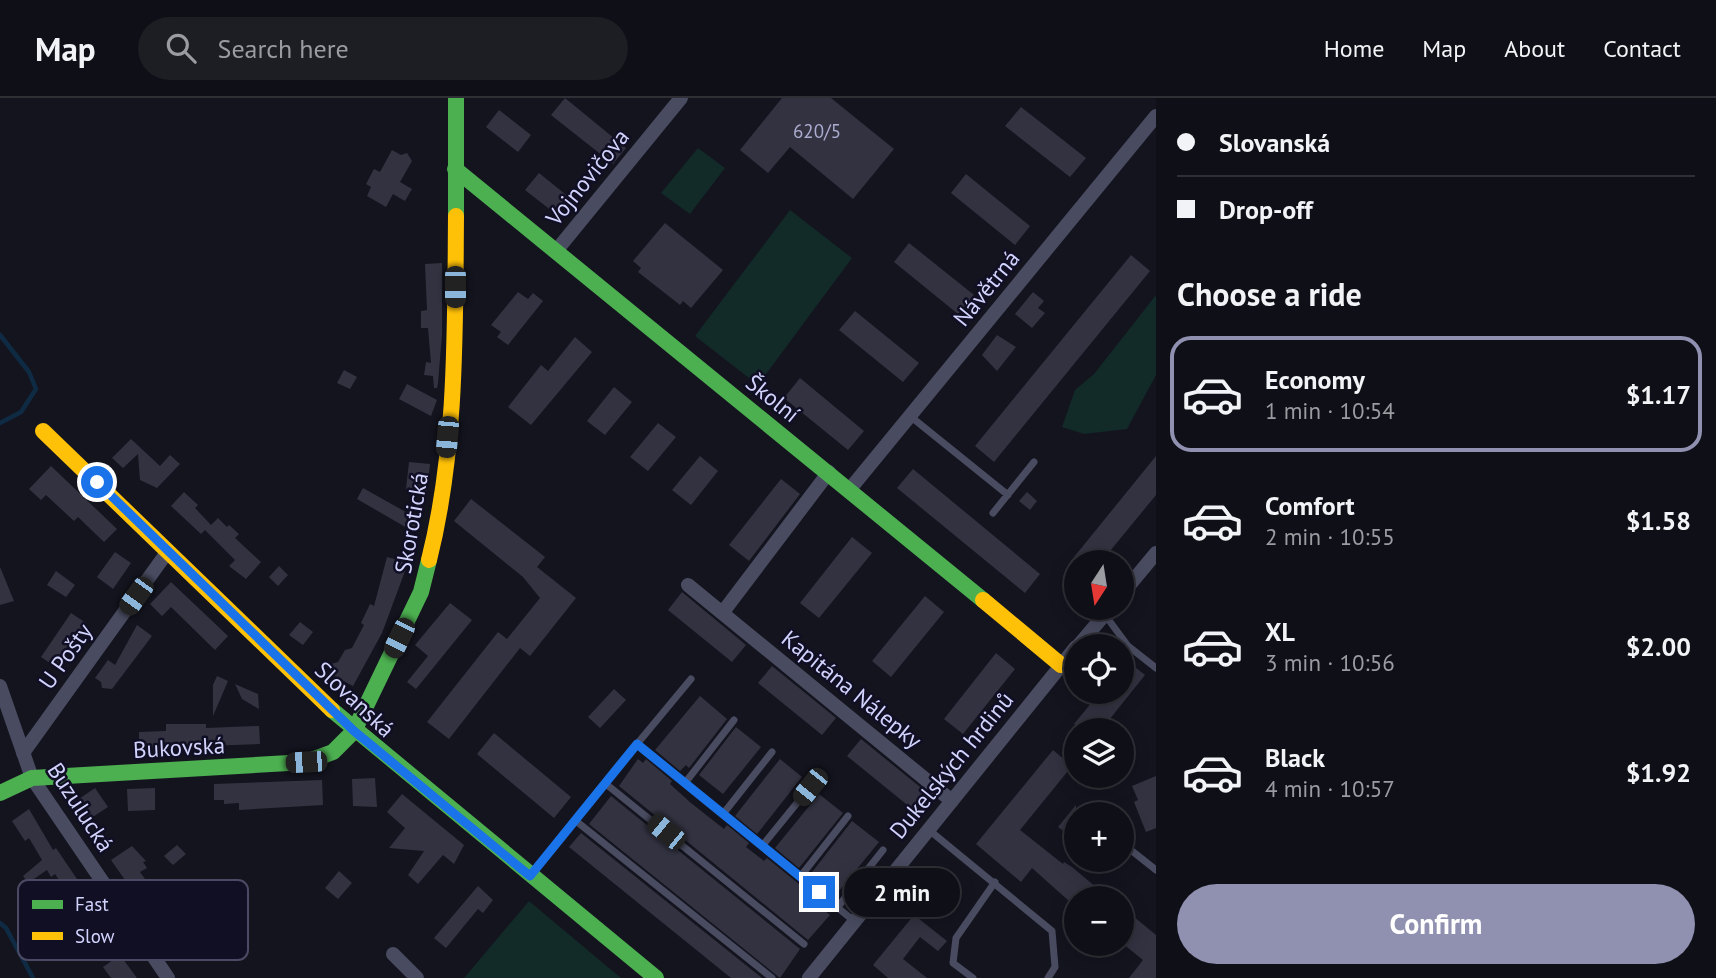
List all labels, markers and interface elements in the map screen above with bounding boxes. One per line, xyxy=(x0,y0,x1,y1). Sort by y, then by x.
search box xyxy=(138,17,628,80)
text: Map xyxy=(35,27,96,70)
icon: search xyxy=(162,29,200,67)
text: Search here xyxy=(218,32,349,65)
text: Home xyxy=(1324,33,1384,64)
text: Map xyxy=(1422,33,1466,64)
text: About xyxy=(1504,33,1565,64)
text: Contact xyxy=(1603,33,1681,64)
house number: 620/5 xyxy=(793,119,841,143)
street label: Vojnovičova xyxy=(538,123,635,232)
text: Slovanská xyxy=(1219,126,1330,159)
text: Drop-off xyxy=(1219,193,1313,226)
street label: Návětrná xyxy=(947,244,1025,332)
car xyxy=(445,266,466,308)
text: Choose a ride xyxy=(1177,273,1362,315)
icon: car xyxy=(1181,363,1244,426)
text: Economy xyxy=(1265,363,1365,396)
street label: Školní xyxy=(740,368,806,428)
text: $1.17 xyxy=(1626,378,1691,411)
text: 1 min · 10:54 xyxy=(1265,396,1395,425)
car xyxy=(435,415,460,459)
route start xyxy=(81,466,113,498)
street label: Skorotická xyxy=(388,470,434,576)
icon: car xyxy=(1181,489,1244,552)
text: Comfort xyxy=(1265,489,1355,522)
text: $1.58 xyxy=(1626,504,1691,537)
text: 2 min · 10:55 xyxy=(1265,522,1395,551)
north arrow xyxy=(1064,550,1134,620)
map controls xyxy=(1064,550,1134,956)
car xyxy=(116,573,157,619)
car xyxy=(381,615,418,661)
icon: car xyxy=(1181,615,1244,678)
text: XL xyxy=(1265,615,1295,648)
street label: U Pošty xyxy=(32,617,98,695)
street label: Kapitána Nálepky xyxy=(776,624,928,755)
text: $2.00 xyxy=(1626,630,1691,663)
button: locate xyxy=(1064,634,1134,704)
text: 3 min · 10:56 xyxy=(1265,648,1395,677)
street label: Slovanská xyxy=(309,655,401,743)
street label: Dukelských hrdinů xyxy=(883,686,1019,844)
button: layers xyxy=(1064,718,1134,788)
street label: Bukovská xyxy=(132,730,226,764)
icon: car xyxy=(1181,741,1244,804)
text: Black xyxy=(1265,741,1325,774)
car xyxy=(285,750,328,774)
text: $1.92 xyxy=(1626,756,1691,789)
street label: Buzulucká xyxy=(41,757,121,857)
car xyxy=(789,764,832,810)
text: 4 min · 10:57 xyxy=(1265,774,1395,803)
button: + xyxy=(1064,802,1134,872)
car xyxy=(644,811,689,853)
callout: 2 min xyxy=(844,868,959,916)
route end xyxy=(803,876,835,908)
text: 2 min xyxy=(874,878,930,907)
legend xyxy=(18,880,248,960)
button: Confirm xyxy=(1177,884,1695,964)
button: − xyxy=(1064,886,1134,956)
text: Fast xyxy=(75,892,109,916)
text: Slow xyxy=(75,924,115,948)

